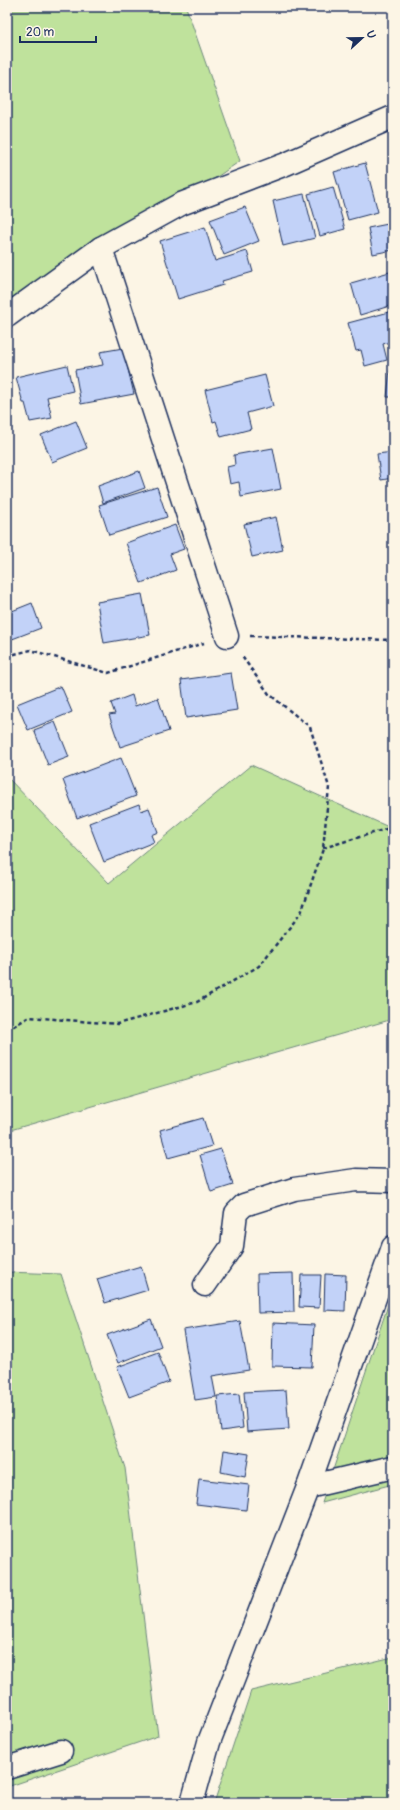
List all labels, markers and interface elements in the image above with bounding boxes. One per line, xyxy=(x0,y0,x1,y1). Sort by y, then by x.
scale bar xyxy=(20,18,96,44)
north arrow xyxy=(342,18,382,58)
text: 20 m xyxy=(26,25,55,40)
text: U xyxy=(363,29,378,40)

